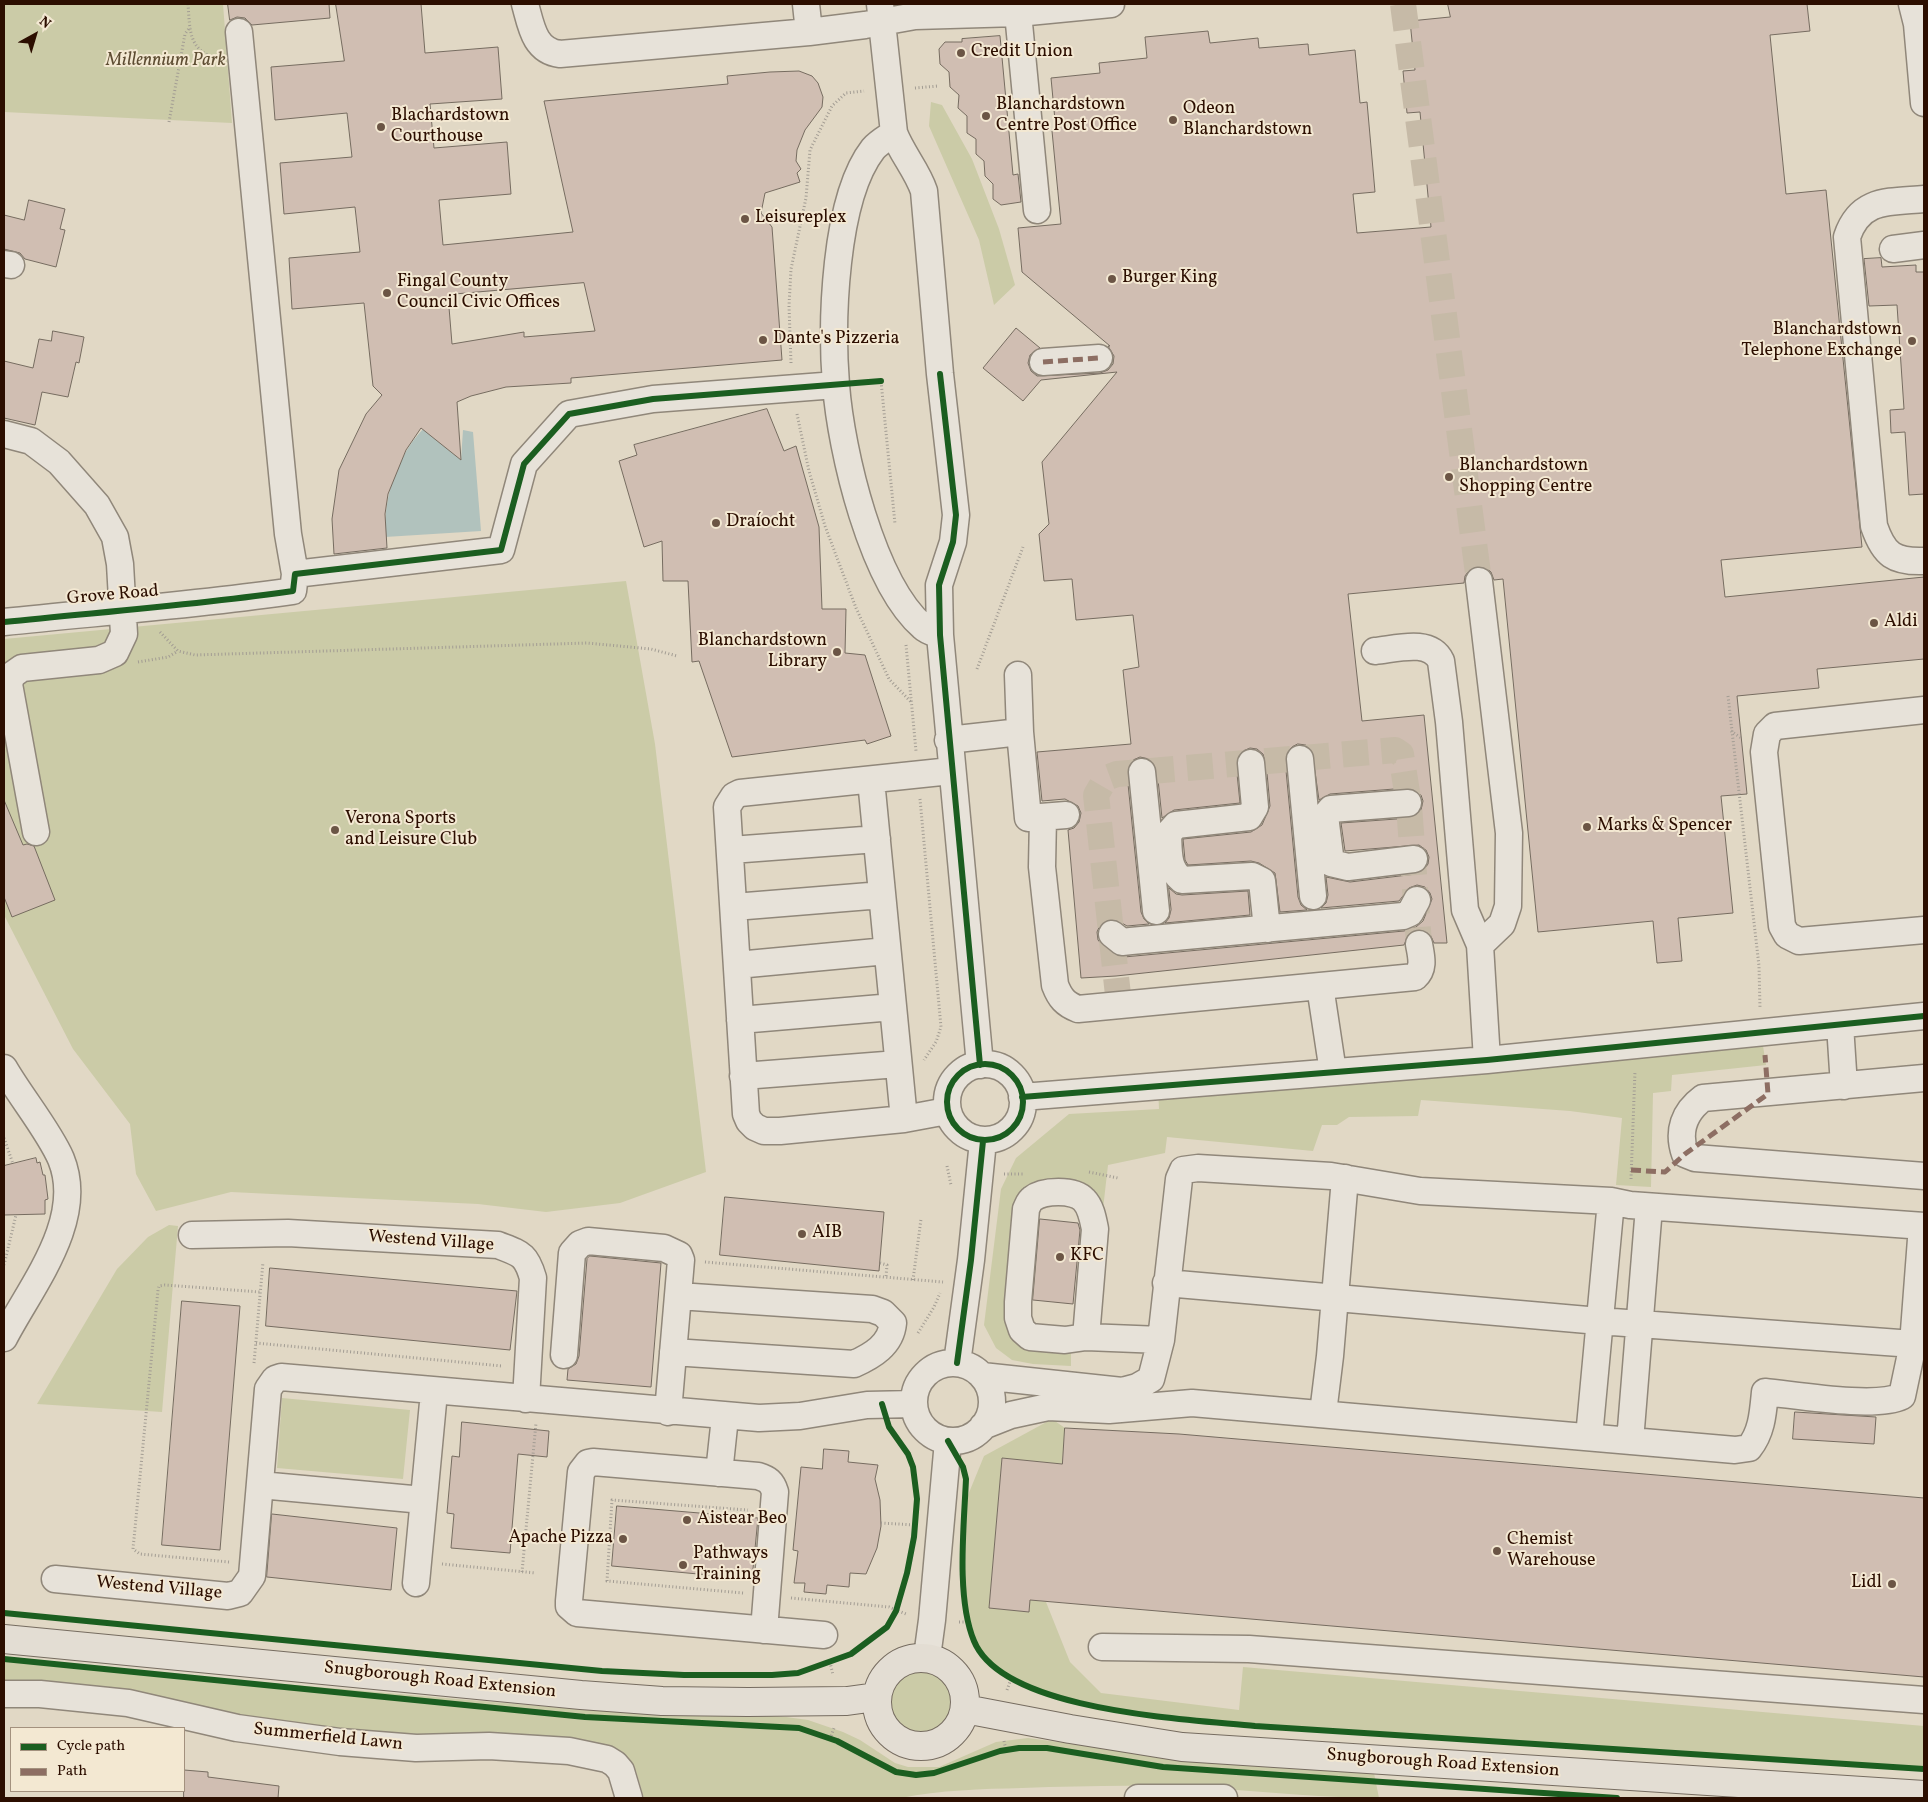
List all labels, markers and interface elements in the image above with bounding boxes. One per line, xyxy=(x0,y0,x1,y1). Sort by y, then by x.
north arrow xyxy=(10,10,60,60)
text: N xyxy=(35,12,55,34)
place label: Credit Union xyxy=(971,42,1073,64)
marker: Credit Union xyxy=(955,47,967,59)
park label: Millennium Park xyxy=(106,51,226,73)
place label: Blanchardstown Centre Post Office xyxy=(996,95,1137,138)
place label: Odeon Blanchardstown xyxy=(1183,99,1312,142)
place label: Blachardstown Courthouse xyxy=(391,106,509,148)
marker: Blanchardstown Centre Post Office xyxy=(980,110,992,122)
marker: Odeon Blanchardstown xyxy=(1167,114,1179,126)
marker: Blachardstown Courthouse xyxy=(375,121,387,133)
place label: Leisureplex xyxy=(755,208,846,230)
marker: Leisureplex xyxy=(739,213,751,225)
place label: Burger King xyxy=(1122,268,1217,290)
place label: Fingal County Council Civic Offices xyxy=(397,272,560,314)
marker: Burger King xyxy=(1106,273,1118,285)
marker: Fingal County Council Civic Offices xyxy=(381,287,393,299)
place label: Blanchardstown Telephone Exchange xyxy=(1741,320,1902,362)
place label: Dante's Pizzeria xyxy=(773,329,899,351)
marker: Dante's Pizzeria xyxy=(757,334,769,346)
marker: Blanchardstown Telephone Exchange xyxy=(1906,335,1918,347)
place label: Blanchardstown Shopping Centre xyxy=(1459,456,1592,498)
marker: Blanchardstown Shopping Centre xyxy=(1443,471,1455,483)
place label: Draíocht xyxy=(726,512,795,534)
marker: Draíocht xyxy=(710,517,722,529)
street label: Grove Road xyxy=(66,581,160,611)
place label: Aldi xyxy=(1884,612,1918,634)
marker: Aldi xyxy=(1868,617,1880,629)
place label: Blanchardstown Library xyxy=(698,631,827,674)
marker: Blanchardstown Library xyxy=(831,646,843,658)
place label: Verona Sports and Leisure Club xyxy=(345,809,477,852)
place label: Marks & Spencer xyxy=(1597,816,1732,838)
marker: Marks & Spencer xyxy=(1581,821,1593,833)
marker: Verona Sports and Leisure Club xyxy=(329,824,341,836)
place label: AIB xyxy=(812,1223,842,1245)
street label: Westend Village xyxy=(367,1227,495,1257)
marker: AIB xyxy=(796,1228,808,1240)
place label: KFC xyxy=(1070,1246,1104,1268)
marker: KFC xyxy=(1054,1251,1066,1263)
place label: Aistear Beo xyxy=(697,1509,787,1531)
marker: Aistear Beo xyxy=(681,1514,693,1526)
place label: Apache Pizza xyxy=(508,1528,613,1550)
place label: Chemist Warehouse xyxy=(1507,1530,1596,1572)
marker: Apache Pizza xyxy=(617,1533,629,1545)
place label: Pathways Training xyxy=(693,1544,768,1586)
marker: Chemist Warehouse xyxy=(1491,1545,1503,1557)
marker: Pathways Training xyxy=(677,1559,689,1571)
street label: Westend Village xyxy=(95,1573,223,1605)
place label: Lidl xyxy=(1851,1573,1882,1595)
marker: Lidl xyxy=(1886,1578,1898,1590)
street label: Snugborough Road Extension xyxy=(323,1658,557,1704)
street label: Summerfield Lawn xyxy=(252,1719,404,1757)
legend xyxy=(10,1727,185,1792)
text: Cycle path xyxy=(57,1736,125,1757)
street label: Snugborough Road Extension xyxy=(1326,1745,1560,1783)
text: Path xyxy=(57,1761,87,1782)

